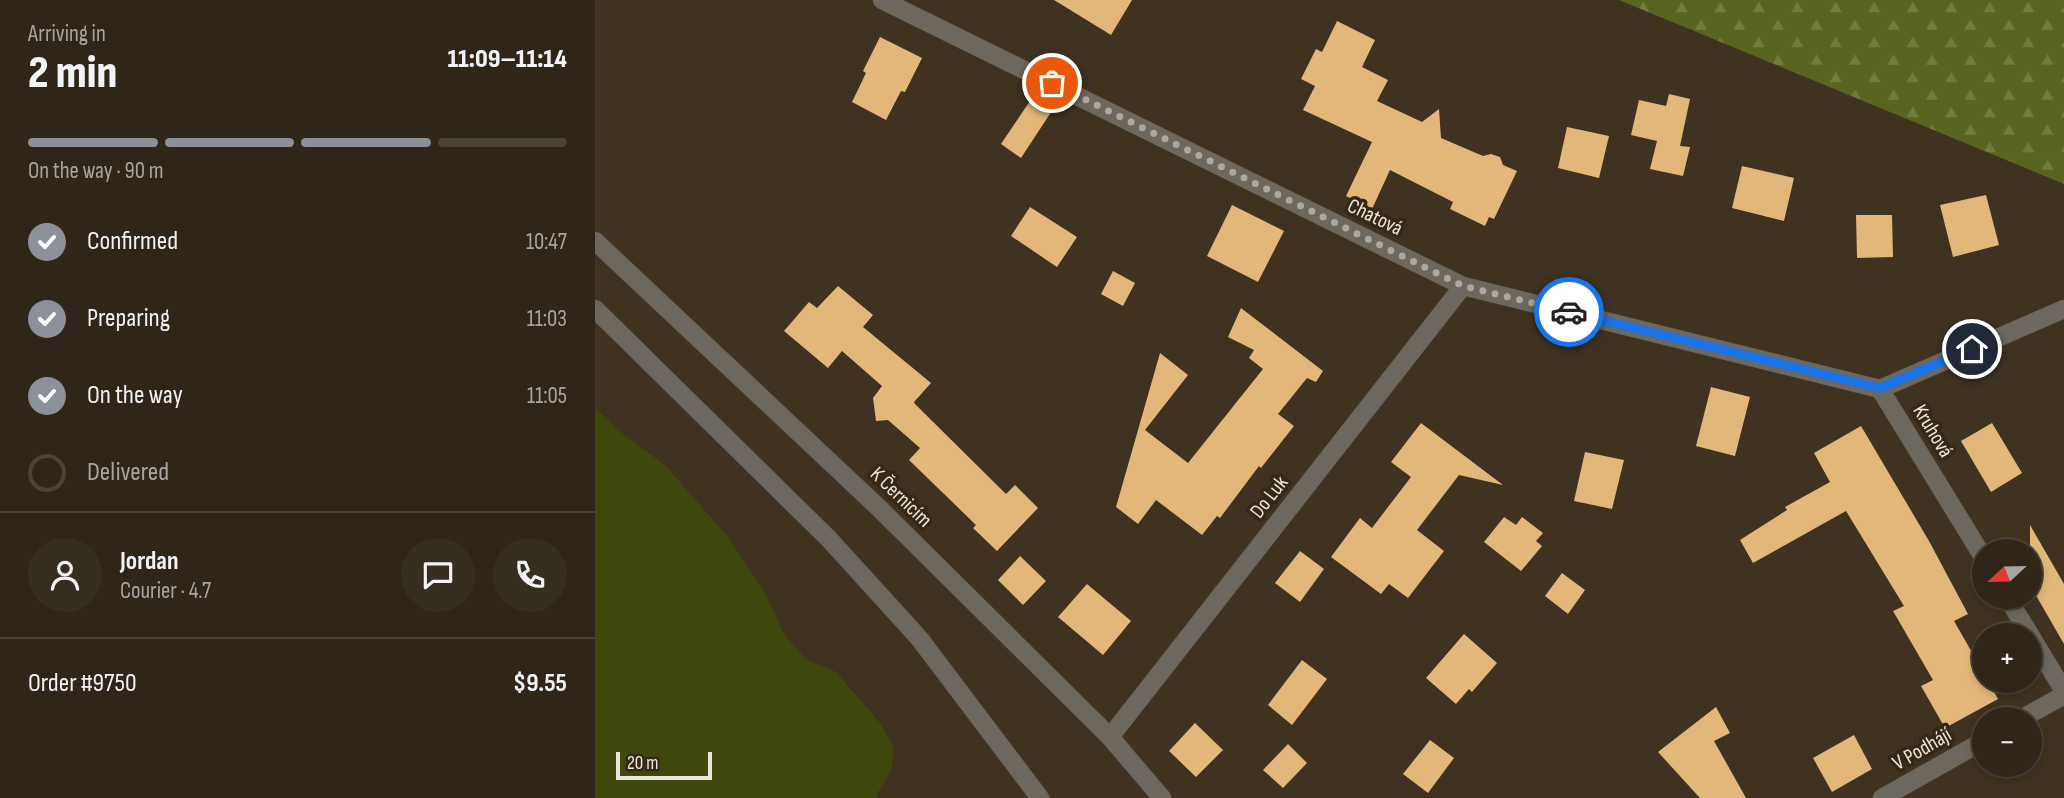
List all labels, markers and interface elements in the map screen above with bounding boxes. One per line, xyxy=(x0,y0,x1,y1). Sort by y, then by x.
text: Arriving in xyxy=(28,20,106,48)
text: 11:09–11:14 xyxy=(447,44,567,75)
text: 2 min xyxy=(28,46,117,101)
pin xyxy=(1022,53,1082,113)
icon: bag xyxy=(1033,64,1071,102)
text: On the way · 90 m xyxy=(28,157,163,185)
street label: Chatová xyxy=(1343,193,1407,241)
icon: check xyxy=(28,223,66,261)
text: Confirmed xyxy=(87,226,178,257)
text: 10:47 xyxy=(526,228,567,256)
courier xyxy=(1534,277,1604,347)
icon: car xyxy=(1550,293,1588,331)
icon: check xyxy=(28,300,66,338)
text: Preparing xyxy=(87,303,170,334)
text: 11:03 xyxy=(527,305,567,333)
pin xyxy=(1942,319,2002,379)
icon: home xyxy=(1953,330,1991,368)
icon: check xyxy=(28,377,66,415)
text: On the way xyxy=(87,380,183,411)
text: 11:05 xyxy=(527,382,567,410)
street label: Kruhová xyxy=(1907,400,1959,462)
text: Delivered xyxy=(87,457,169,488)
street label: K Černicím xyxy=(865,462,937,532)
street label: Do Luk xyxy=(1245,471,1293,523)
button: person xyxy=(28,538,102,612)
button: chat xyxy=(401,538,475,612)
button: phone xyxy=(493,538,567,612)
north arrow xyxy=(1972,539,2042,609)
map controls xyxy=(1972,539,2042,777)
text: Jordan xyxy=(120,546,178,577)
text: Courier · 4.7 xyxy=(120,577,211,605)
button: + xyxy=(1972,623,2042,693)
text: Order #9750 xyxy=(28,668,137,699)
text: $9.55 xyxy=(513,668,567,699)
button: − xyxy=(1972,707,2042,777)
street label: V Podhájí xyxy=(1888,722,1956,776)
scale bar xyxy=(616,749,712,781)
text: 20 m xyxy=(627,752,659,775)

